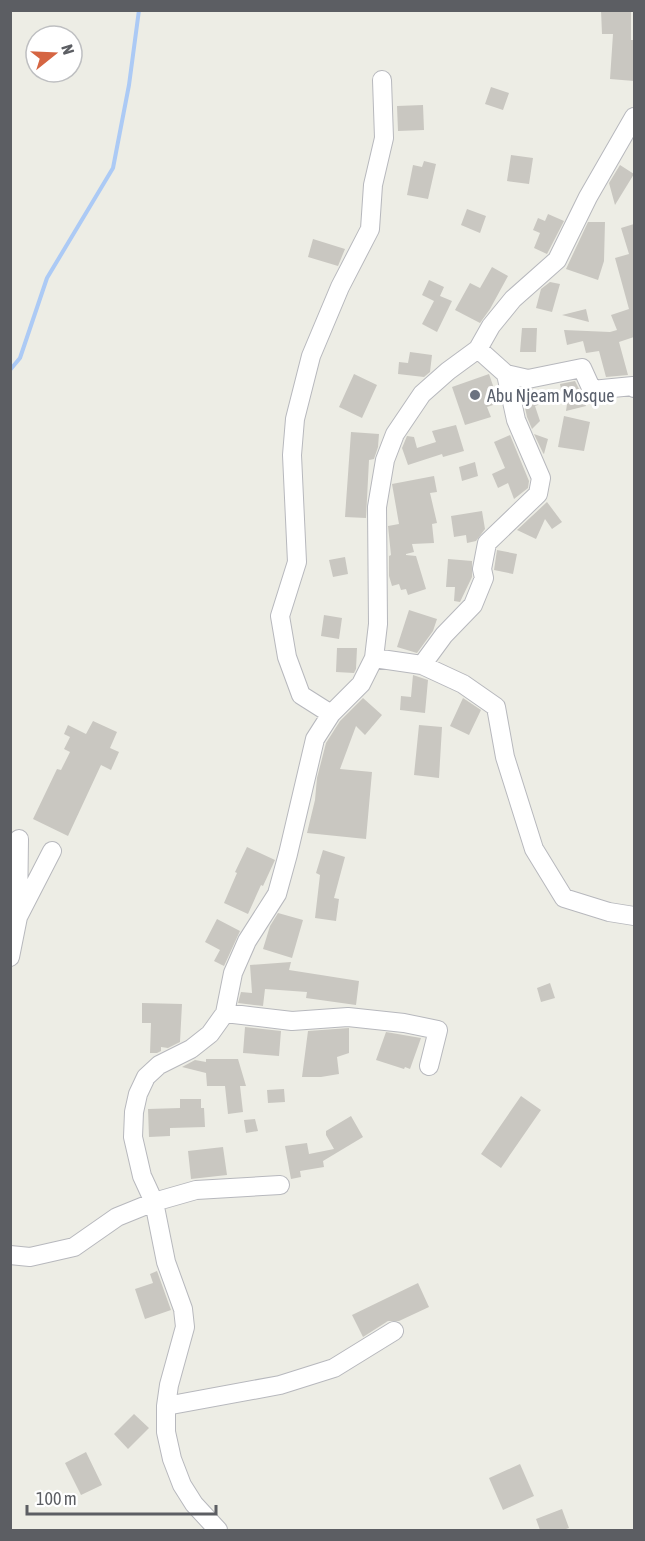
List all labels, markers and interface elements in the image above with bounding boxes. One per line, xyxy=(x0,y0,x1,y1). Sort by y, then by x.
north arrow xyxy=(24,24,84,84)
text: N xyxy=(58,42,78,57)
place label: Abu Njeam Mosque xyxy=(487,385,615,406)
marker: Abu Njeam Mosque xyxy=(468,388,482,402)
scale bar xyxy=(27,1478,216,1516)
text: 100 m xyxy=(36,1488,77,1509)

